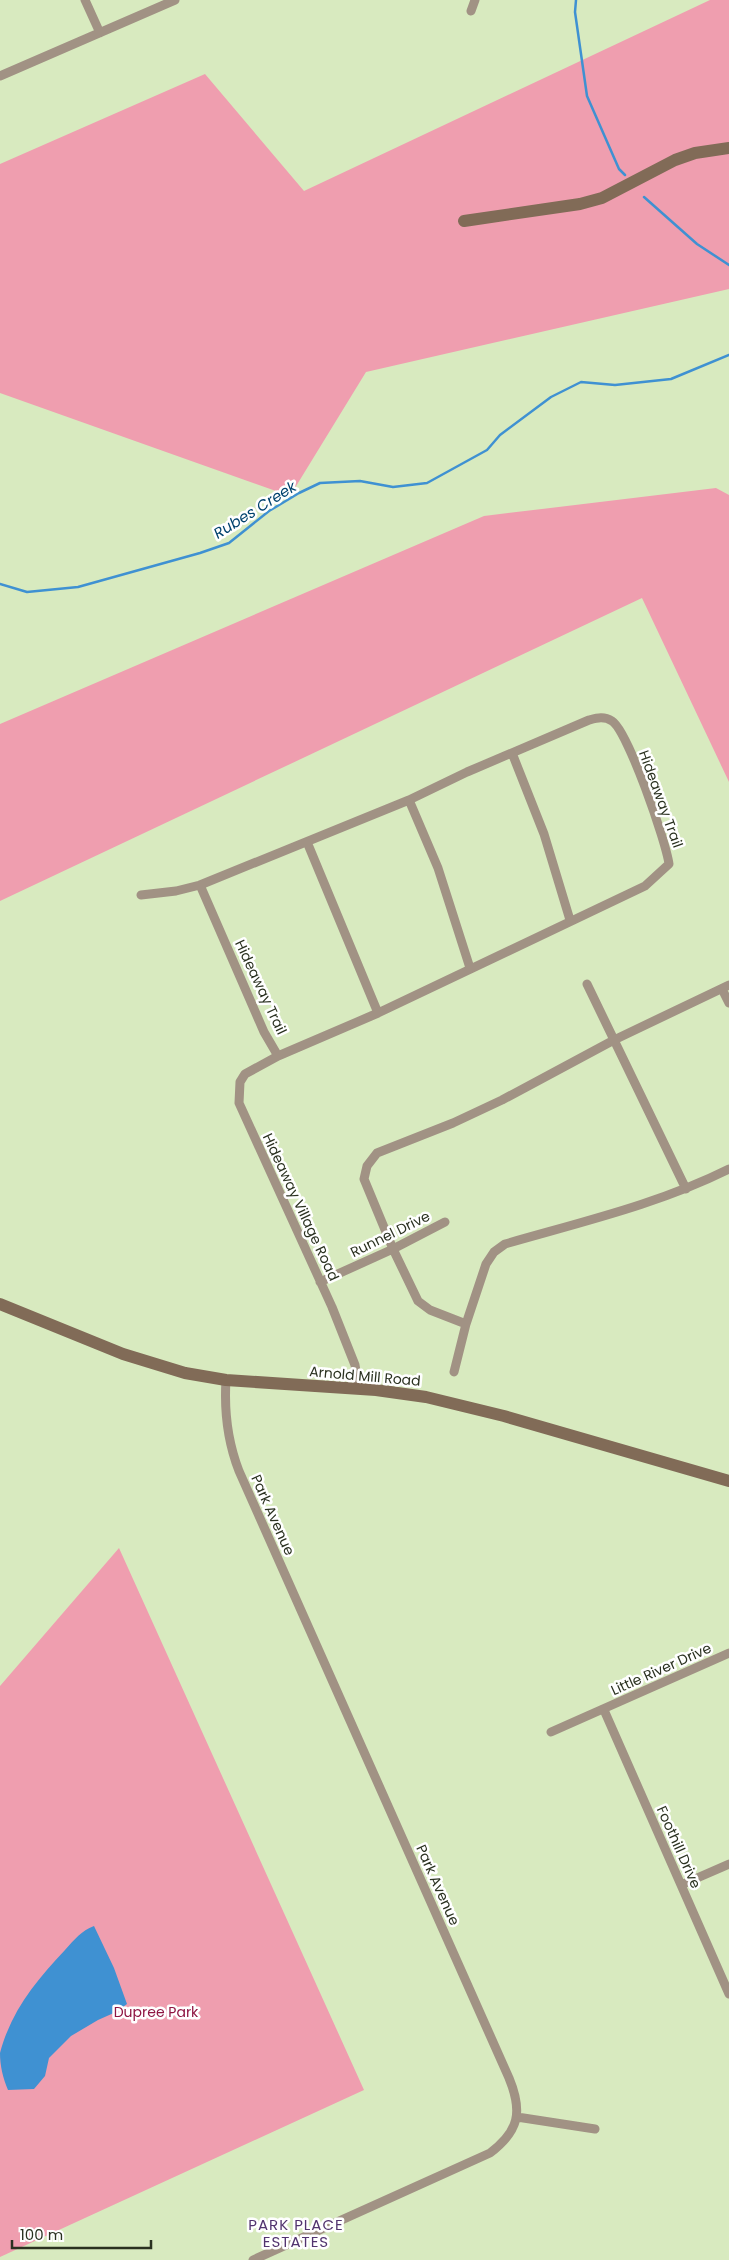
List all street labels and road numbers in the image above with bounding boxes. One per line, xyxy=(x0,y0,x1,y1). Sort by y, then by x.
street label: Hideaway Trail xyxy=(634,747,688,851)
street label: Hideaway Trail xyxy=(230,936,292,1038)
street label: Hideaway Village Road xyxy=(258,1130,344,1284)
street label: Runnel Drive xyxy=(347,1206,433,1262)
street label: Arnold Mill Road xyxy=(308,1361,422,1391)
street label: Park Avenue xyxy=(246,1472,300,1559)
street label: Little River Drive xyxy=(608,1638,715,1700)
street label: Foothill Drive xyxy=(652,1803,706,1892)
street label: Park Avenue xyxy=(411,1842,465,1929)

